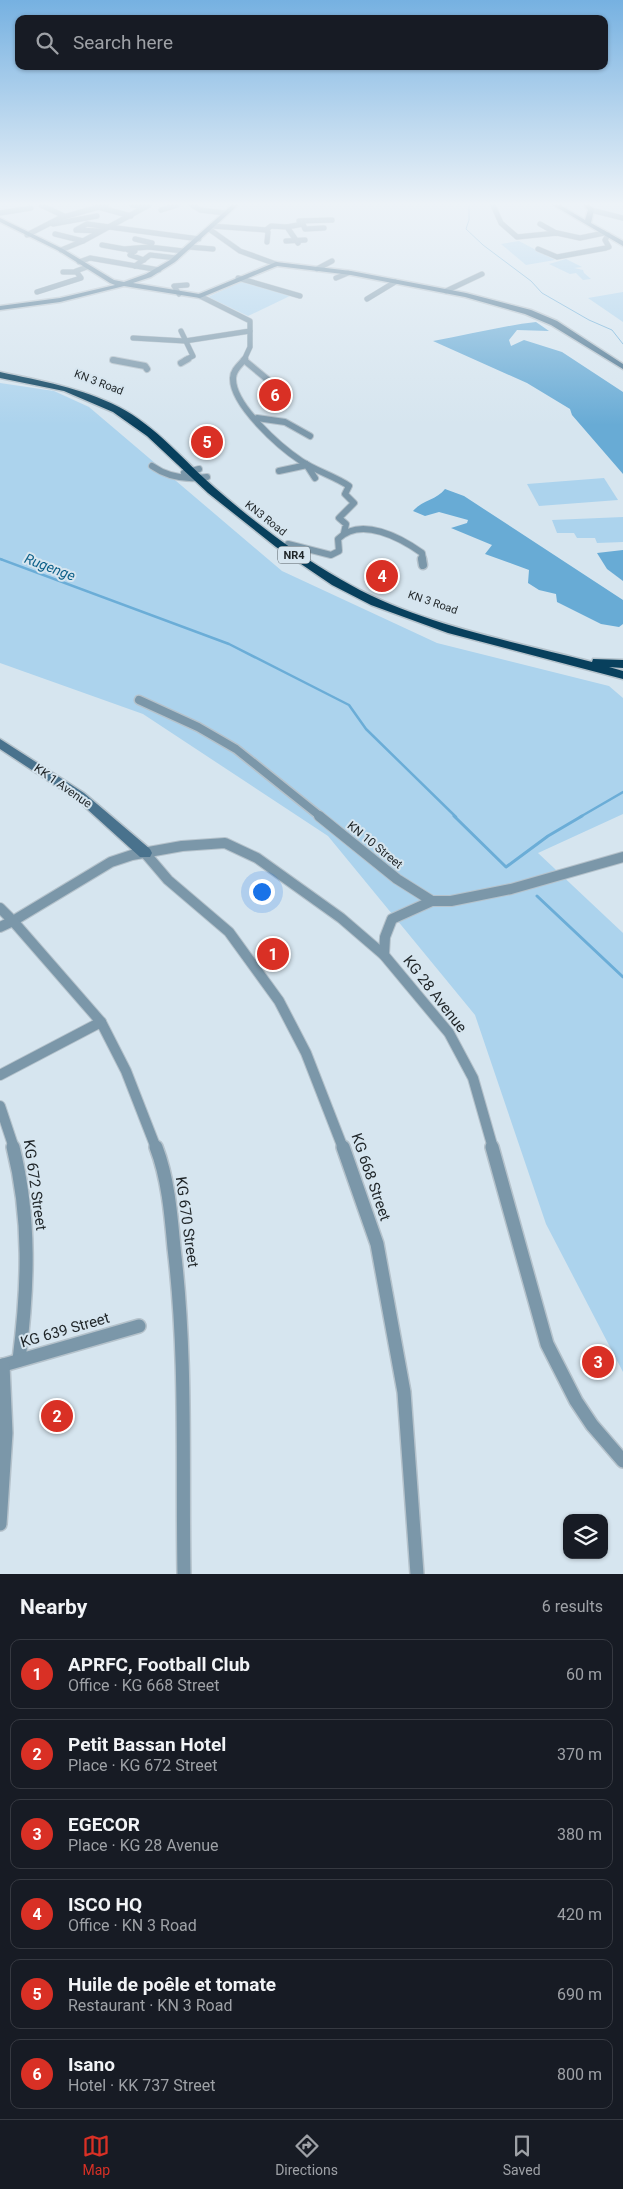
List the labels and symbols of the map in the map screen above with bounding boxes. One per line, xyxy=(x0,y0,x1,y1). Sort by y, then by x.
street label: KN 3 Road xyxy=(72,367,125,398)
pin: 6 xyxy=(259,376,291,414)
pin: 5 xyxy=(191,423,223,461)
street label: KN3 Road xyxy=(242,498,289,539)
road number: NR4 xyxy=(278,546,310,564)
water label: Rugenge xyxy=(22,550,78,584)
pin: 4 xyxy=(366,557,398,595)
street label: KN 3 Road xyxy=(406,588,459,617)
street label: KK 1 Avenue xyxy=(32,761,94,811)
street label: KN 10 Street xyxy=(344,818,406,872)
your location xyxy=(249,879,275,905)
pin: 1 xyxy=(257,935,289,973)
street label: KG 28 Avenue xyxy=(399,952,471,1036)
street label: KG 668 Street xyxy=(348,1131,394,1223)
street label: KG 672 Street xyxy=(20,1138,50,1232)
street label: KG 670 Street xyxy=(172,1175,202,1269)
street label: KG 639 Street xyxy=(18,1309,112,1351)
pin: 3 xyxy=(582,1343,614,1381)
pin: 2 xyxy=(41,1397,73,1435)

